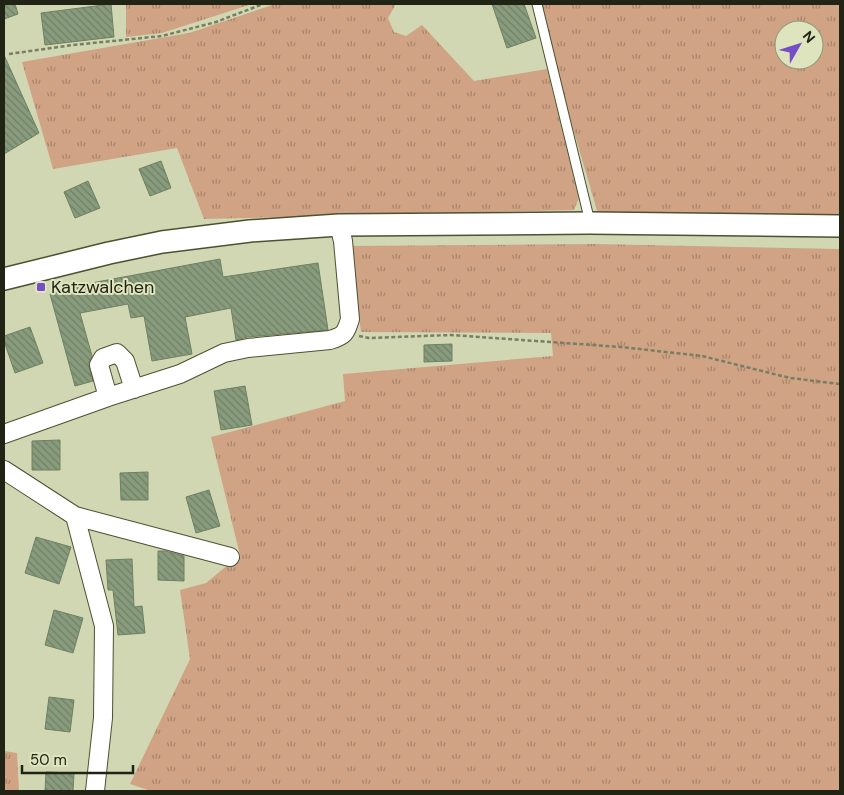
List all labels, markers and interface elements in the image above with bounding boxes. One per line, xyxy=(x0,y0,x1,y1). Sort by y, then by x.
north arrow xyxy=(774,20,824,70)
text: N xyxy=(799,27,819,46)
place label: Katzwalchen xyxy=(51,275,154,299)
marker: Katzwalchen xyxy=(35,281,47,293)
scale bar xyxy=(22,742,134,774)
text: 50 m xyxy=(30,750,67,770)

